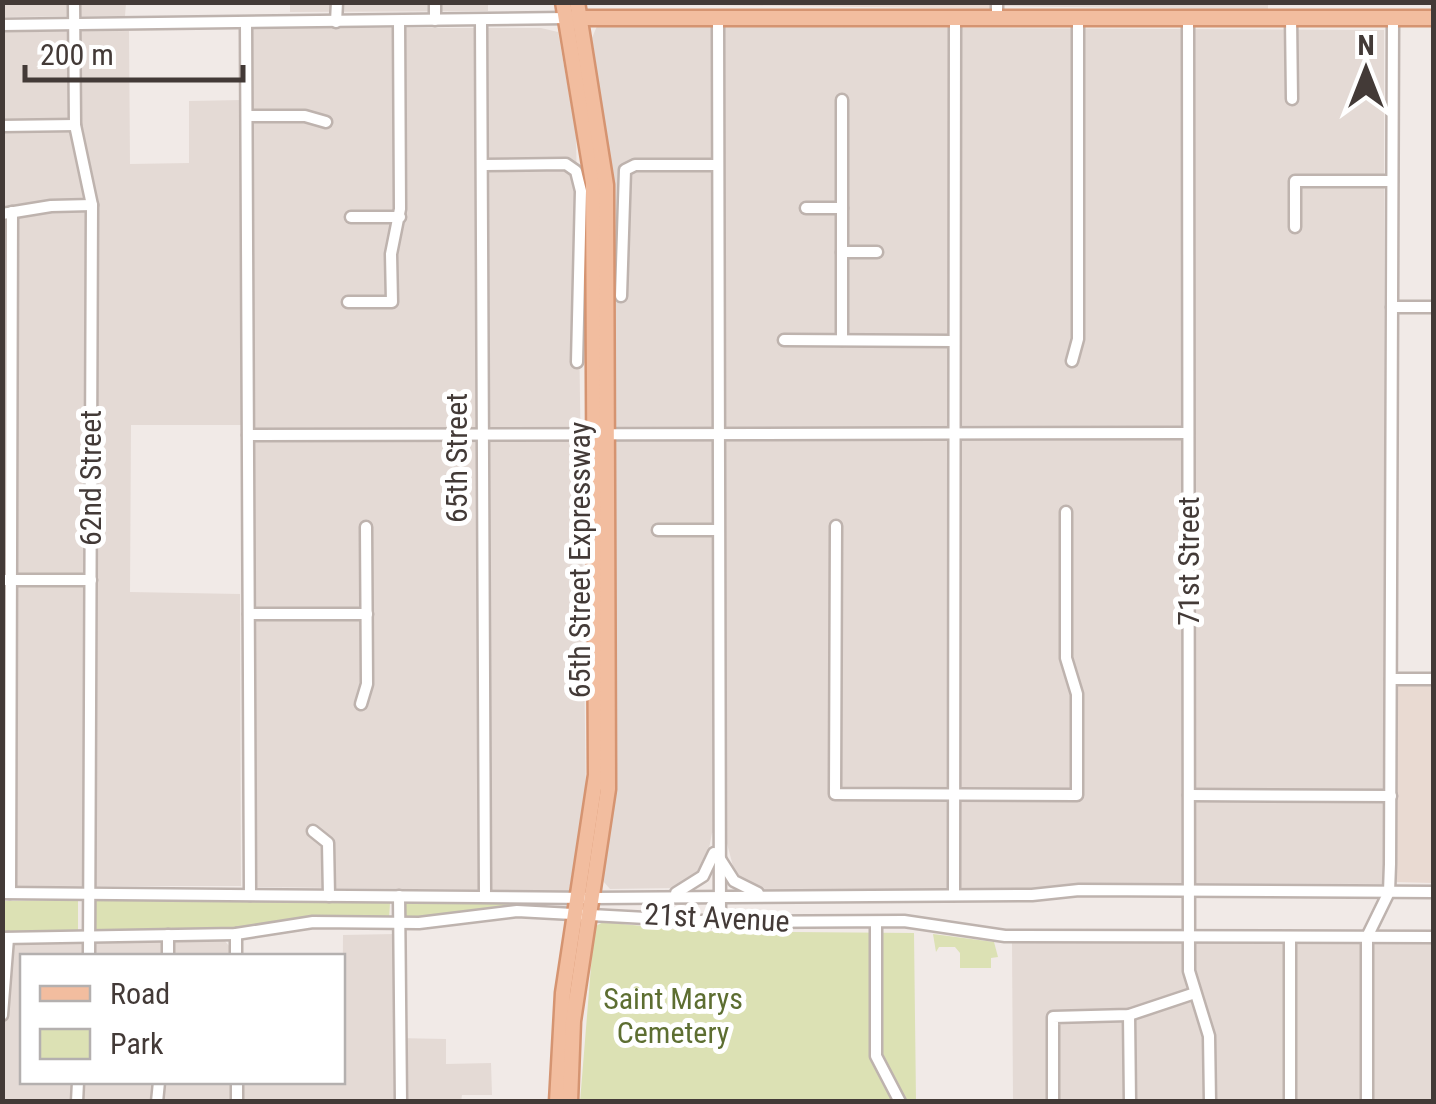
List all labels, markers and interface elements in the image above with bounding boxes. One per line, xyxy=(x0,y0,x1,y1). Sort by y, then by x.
scale bar xyxy=(25,20,242,82)
north arrow xyxy=(1316,20,1416,120)
text: N xyxy=(1357,29,1375,62)
text: 200 m xyxy=(40,37,114,72)
street label: 65th Street xyxy=(439,393,474,523)
street label: 62nd Street xyxy=(73,410,108,546)
street label: 65th Street Expressway xyxy=(562,422,597,698)
street label: 71st Street xyxy=(1171,496,1206,626)
street label: 21st Avenue xyxy=(643,896,791,939)
legend xyxy=(20,954,345,1084)
text: Road xyxy=(110,976,170,1011)
park label: Saint Marys Cemetery xyxy=(603,981,743,1050)
text: Park xyxy=(110,1026,164,1061)

